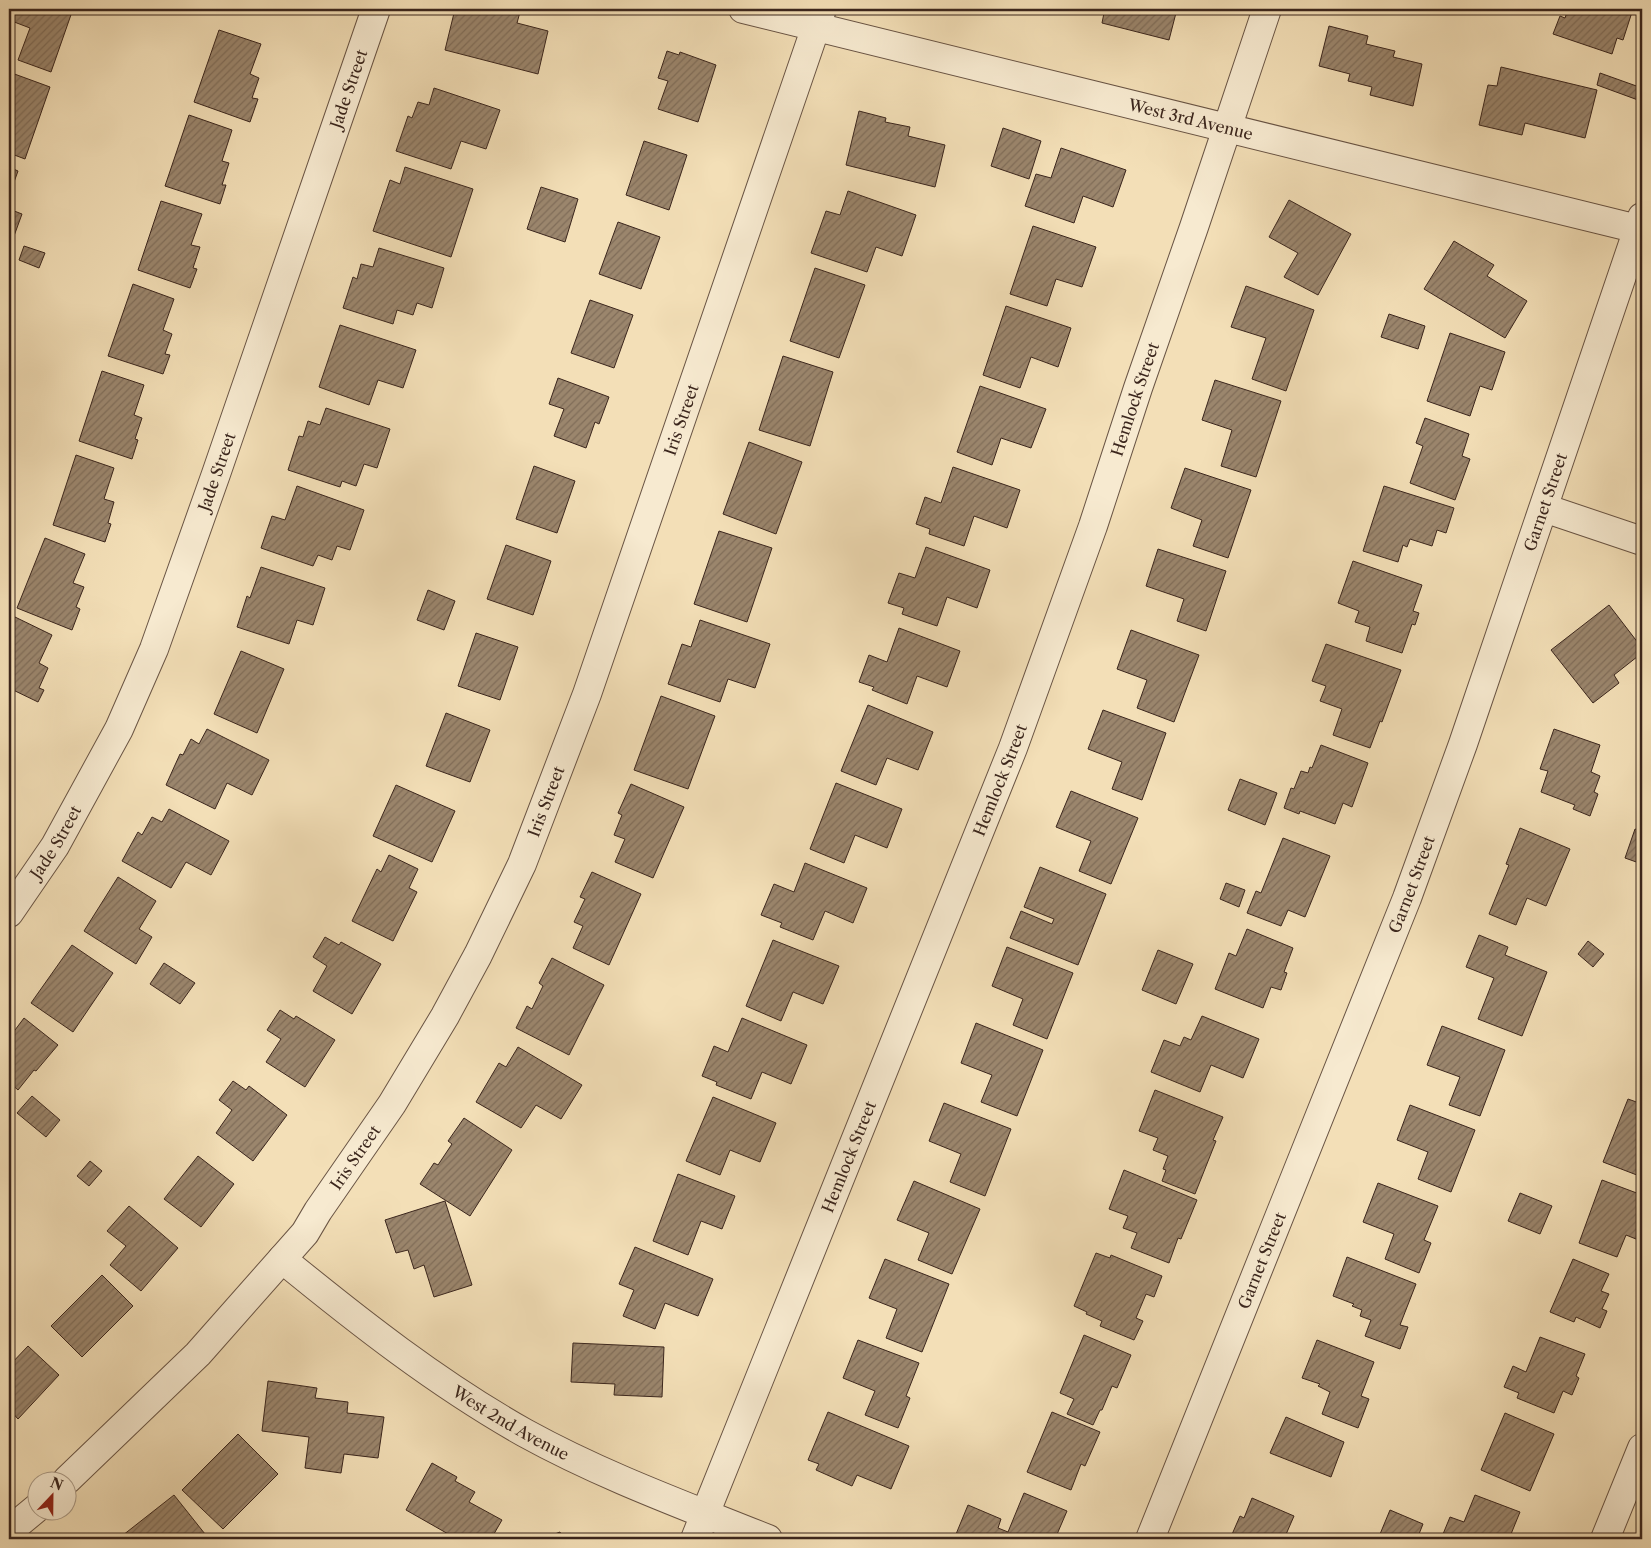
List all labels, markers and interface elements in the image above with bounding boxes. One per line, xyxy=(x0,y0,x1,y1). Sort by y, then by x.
street label: Jade Street xyxy=(325,46,372,134)
street label: West 3rd Avenue xyxy=(1125,94,1255,144)
street label: Hemlock Street xyxy=(1106,339,1163,459)
street label: Iris Street xyxy=(660,381,703,458)
street label: Jade Street xyxy=(193,429,240,517)
street label: Garnet Street xyxy=(1519,450,1571,554)
street label: Hemlock Street xyxy=(969,721,1031,839)
street label: Iris Street xyxy=(523,763,569,840)
street label: Jade Street xyxy=(24,802,85,885)
street label: Garnet Street xyxy=(1384,833,1439,936)
street label: Hemlock Street xyxy=(817,1098,880,1216)
street label: Iris Street xyxy=(326,1121,385,1194)
street label: Garnet Street xyxy=(1233,1209,1290,1312)
street label: West 2nd Avenue xyxy=(448,1381,573,1464)
north arrow xyxy=(28,1470,78,1520)
text: N xyxy=(48,1473,66,1495)

